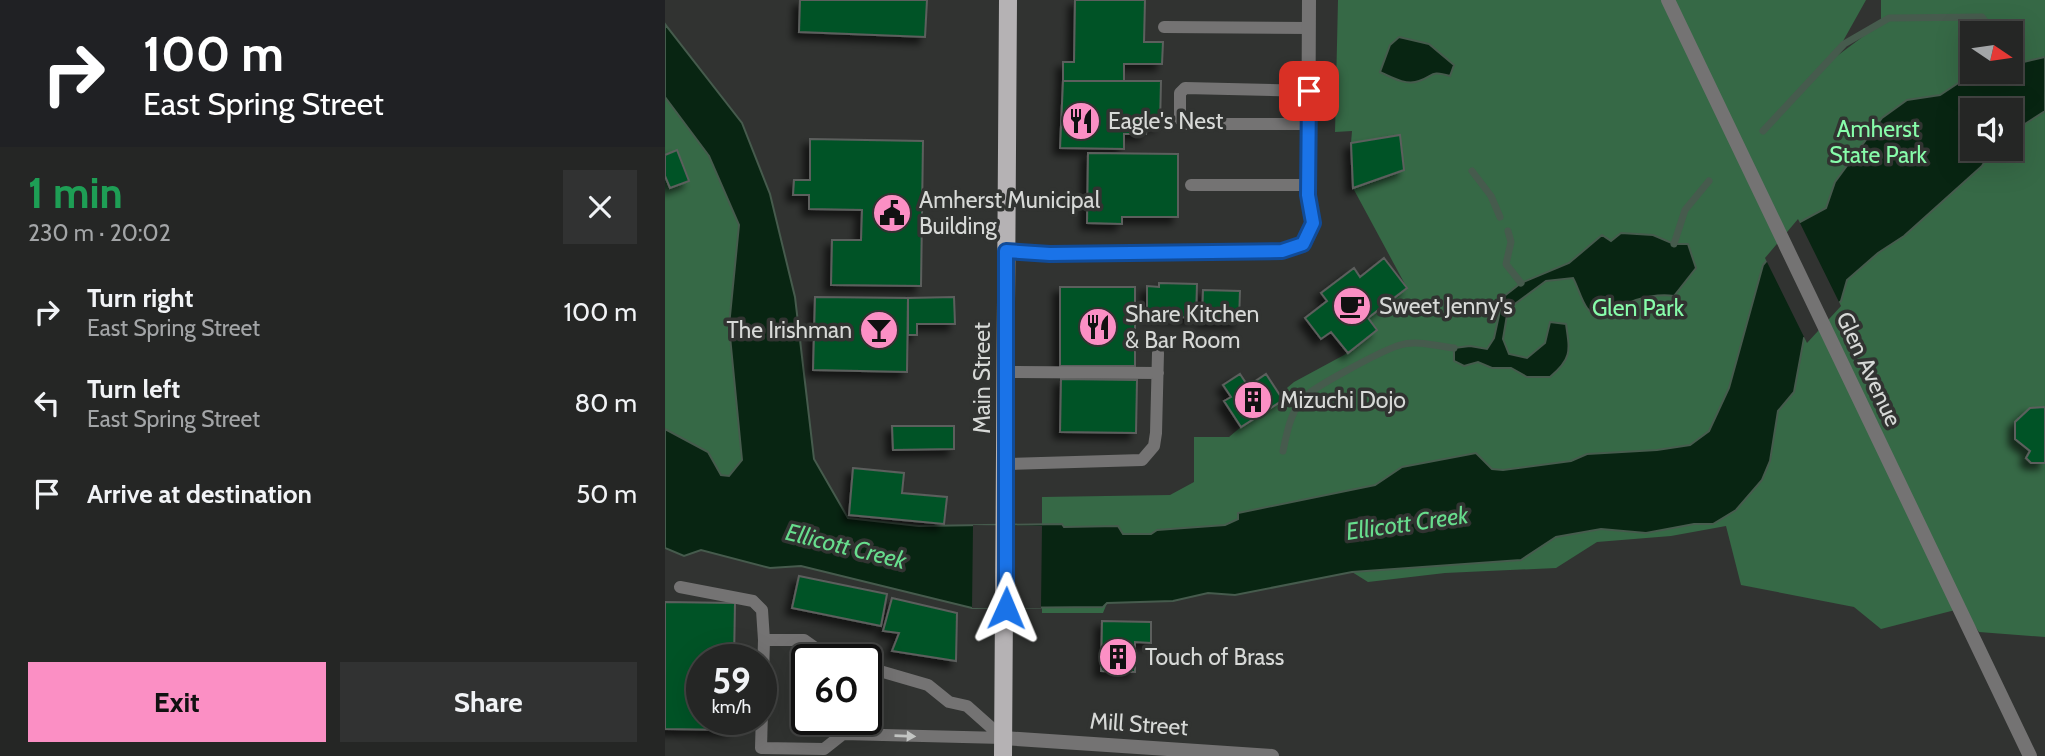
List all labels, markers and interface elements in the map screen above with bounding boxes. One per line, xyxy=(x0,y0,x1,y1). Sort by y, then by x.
north arrow xyxy=(1960,21,2023,84)
map controls xyxy=(1960,21,2023,161)
text: 100 m xyxy=(143,24,284,83)
icon: right xyxy=(28,28,119,119)
pin xyxy=(1279,61,1339,121)
icon: arrive xyxy=(1290,72,1328,110)
text: East Spring Street xyxy=(143,84,384,123)
button: sound xyxy=(1960,98,2023,161)
restaurant icon: Eagle's Nest xyxy=(1060,100,1102,142)
place label: Eagle's Nest xyxy=(1108,107,1224,135)
park label: Amherst State Park xyxy=(1829,115,1928,169)
text: 1 min xyxy=(28,167,123,219)
button: close xyxy=(563,170,637,244)
place label: Amherst Municipal Building xyxy=(919,186,1101,240)
public building icon: Amherst Municipal Building xyxy=(871,192,913,234)
text: 230 m · 20:02 xyxy=(28,219,171,247)
text: Turn right xyxy=(87,282,193,314)
cafe icon: Sweet Jenny's xyxy=(1331,285,1373,327)
place label: Sweet Jenny's xyxy=(1379,292,1513,320)
icon: right xyxy=(28,293,66,331)
park label: Glen Park xyxy=(1592,294,1685,322)
text: 100 m xyxy=(564,296,637,328)
place label: Share Kitchen & Bar Room xyxy=(1125,300,1259,354)
restaurant icon: Share Kitchen & Bar Room xyxy=(1077,306,1119,348)
street label: Glen Avenue xyxy=(1830,307,1908,431)
bar icon: The Irishman xyxy=(858,309,900,351)
text: East Spring Street xyxy=(87,314,260,342)
place label: The Irishman xyxy=(727,316,852,344)
street label: Main Street xyxy=(968,322,996,434)
text: Turn left xyxy=(87,373,180,405)
building icon: Mizuchi Dojo xyxy=(1232,379,1274,421)
icon: left xyxy=(28,384,66,422)
place label: Mizuchi Dojo xyxy=(1280,386,1406,414)
text: 80 m xyxy=(574,387,637,419)
text: East Spring Street xyxy=(87,405,260,433)
icon: arrive xyxy=(28,475,66,513)
text: Arrive at destination xyxy=(87,478,312,510)
text: 50 m xyxy=(576,478,637,510)
water label: Ellicott Creek xyxy=(1344,500,1471,546)
water label: Ellicott Creek xyxy=(783,517,910,575)
position arrow xyxy=(969,571,1043,645)
building icon: Touch of Brass xyxy=(1097,636,1139,678)
place label: Touch of Brass xyxy=(1145,643,1284,671)
speed limit sign: 60 xyxy=(791,644,882,735)
text: 59 xyxy=(712,659,751,702)
button: Exit xyxy=(28,662,326,742)
button: Share xyxy=(340,662,637,742)
text: km/h xyxy=(712,696,751,718)
street label: Mill Street xyxy=(1089,707,1189,741)
one-way arrow xyxy=(894,730,916,741)

